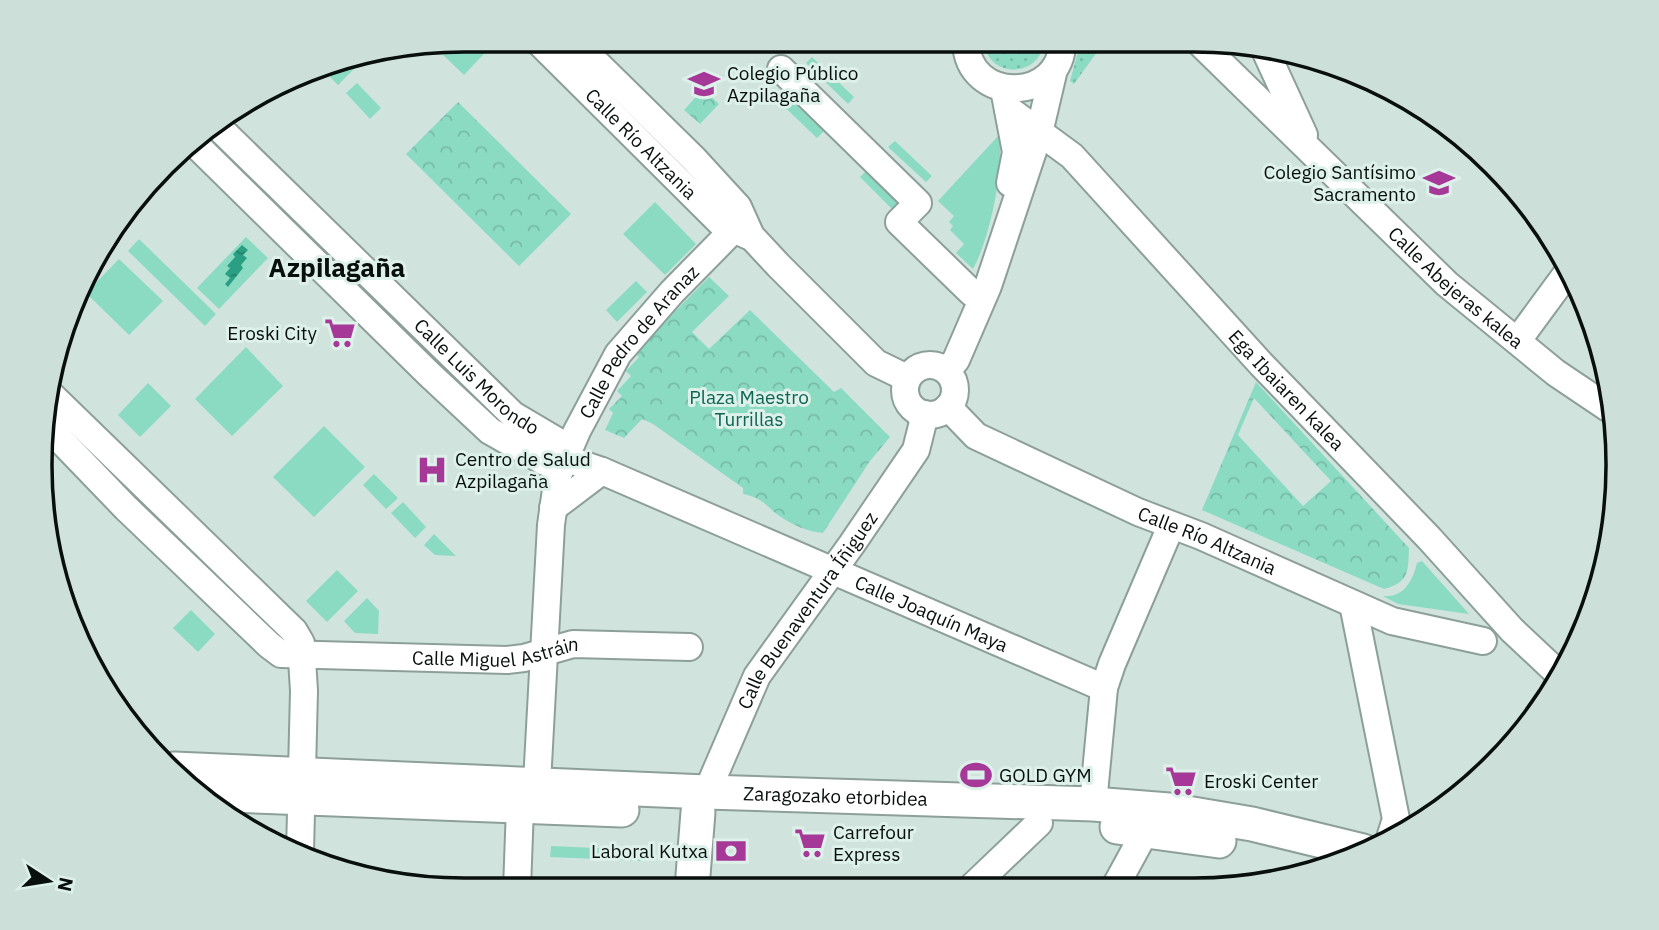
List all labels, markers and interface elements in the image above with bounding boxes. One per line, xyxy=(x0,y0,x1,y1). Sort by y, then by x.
place label: Colegio Público Azpilagaña xyxy=(727,61,858,107)
school or university icon: Colegio Público Azpilagaña xyxy=(687,67,721,101)
street label: Calle Río Altzania xyxy=(580,83,702,204)
place label: Colegio Santísimo Sacramento xyxy=(1263,160,1416,206)
school or university icon: Colegio Santísimo Sacramento xyxy=(1422,166,1456,200)
street label: Calle Abejeras kalea xyxy=(1383,221,1528,354)
district label: Azpilagaña xyxy=(269,250,406,284)
street label: Calle Pedro de Aranaz xyxy=(574,260,704,423)
street label: Calle Luis Morondo xyxy=(409,313,544,440)
supermarket icon: Eroski City xyxy=(323,316,357,350)
place label: Eroski City xyxy=(227,321,318,345)
street label: Ega Ibaiaren kalea xyxy=(1224,325,1350,455)
park label: Plaza Maestro Turrillas xyxy=(689,385,809,431)
place label: Centro de Salud Azpilagaña xyxy=(455,447,591,493)
hospital icon: Centro de Salud Azpilagaña xyxy=(415,453,449,487)
street label: Calle Río Altzania xyxy=(1134,501,1280,580)
street label: Calle Buenaventura Íñiguez xyxy=(732,507,883,713)
street label: Calle Joaquín Maya xyxy=(851,570,1012,657)
street label: Calle Miguel Astráin xyxy=(412,632,579,672)
sports icon: GOLD GYM xyxy=(959,758,993,792)
place label: GOLD GYM xyxy=(999,763,1092,787)
supermarket icon: Eroski Center xyxy=(1164,764,1198,798)
place label: Eroski Center xyxy=(1204,769,1318,793)
street label: Zaragozako etorbidea xyxy=(743,781,928,811)
place label: Carrefour Express xyxy=(833,820,914,866)
supermarket icon: Carrefour Express xyxy=(793,826,827,860)
bank icon: Laboral Kutxa xyxy=(714,834,748,868)
place label: Laboral Kutxa xyxy=(591,839,708,863)
north arrow xyxy=(14,846,84,916)
text: N xyxy=(52,875,79,894)

